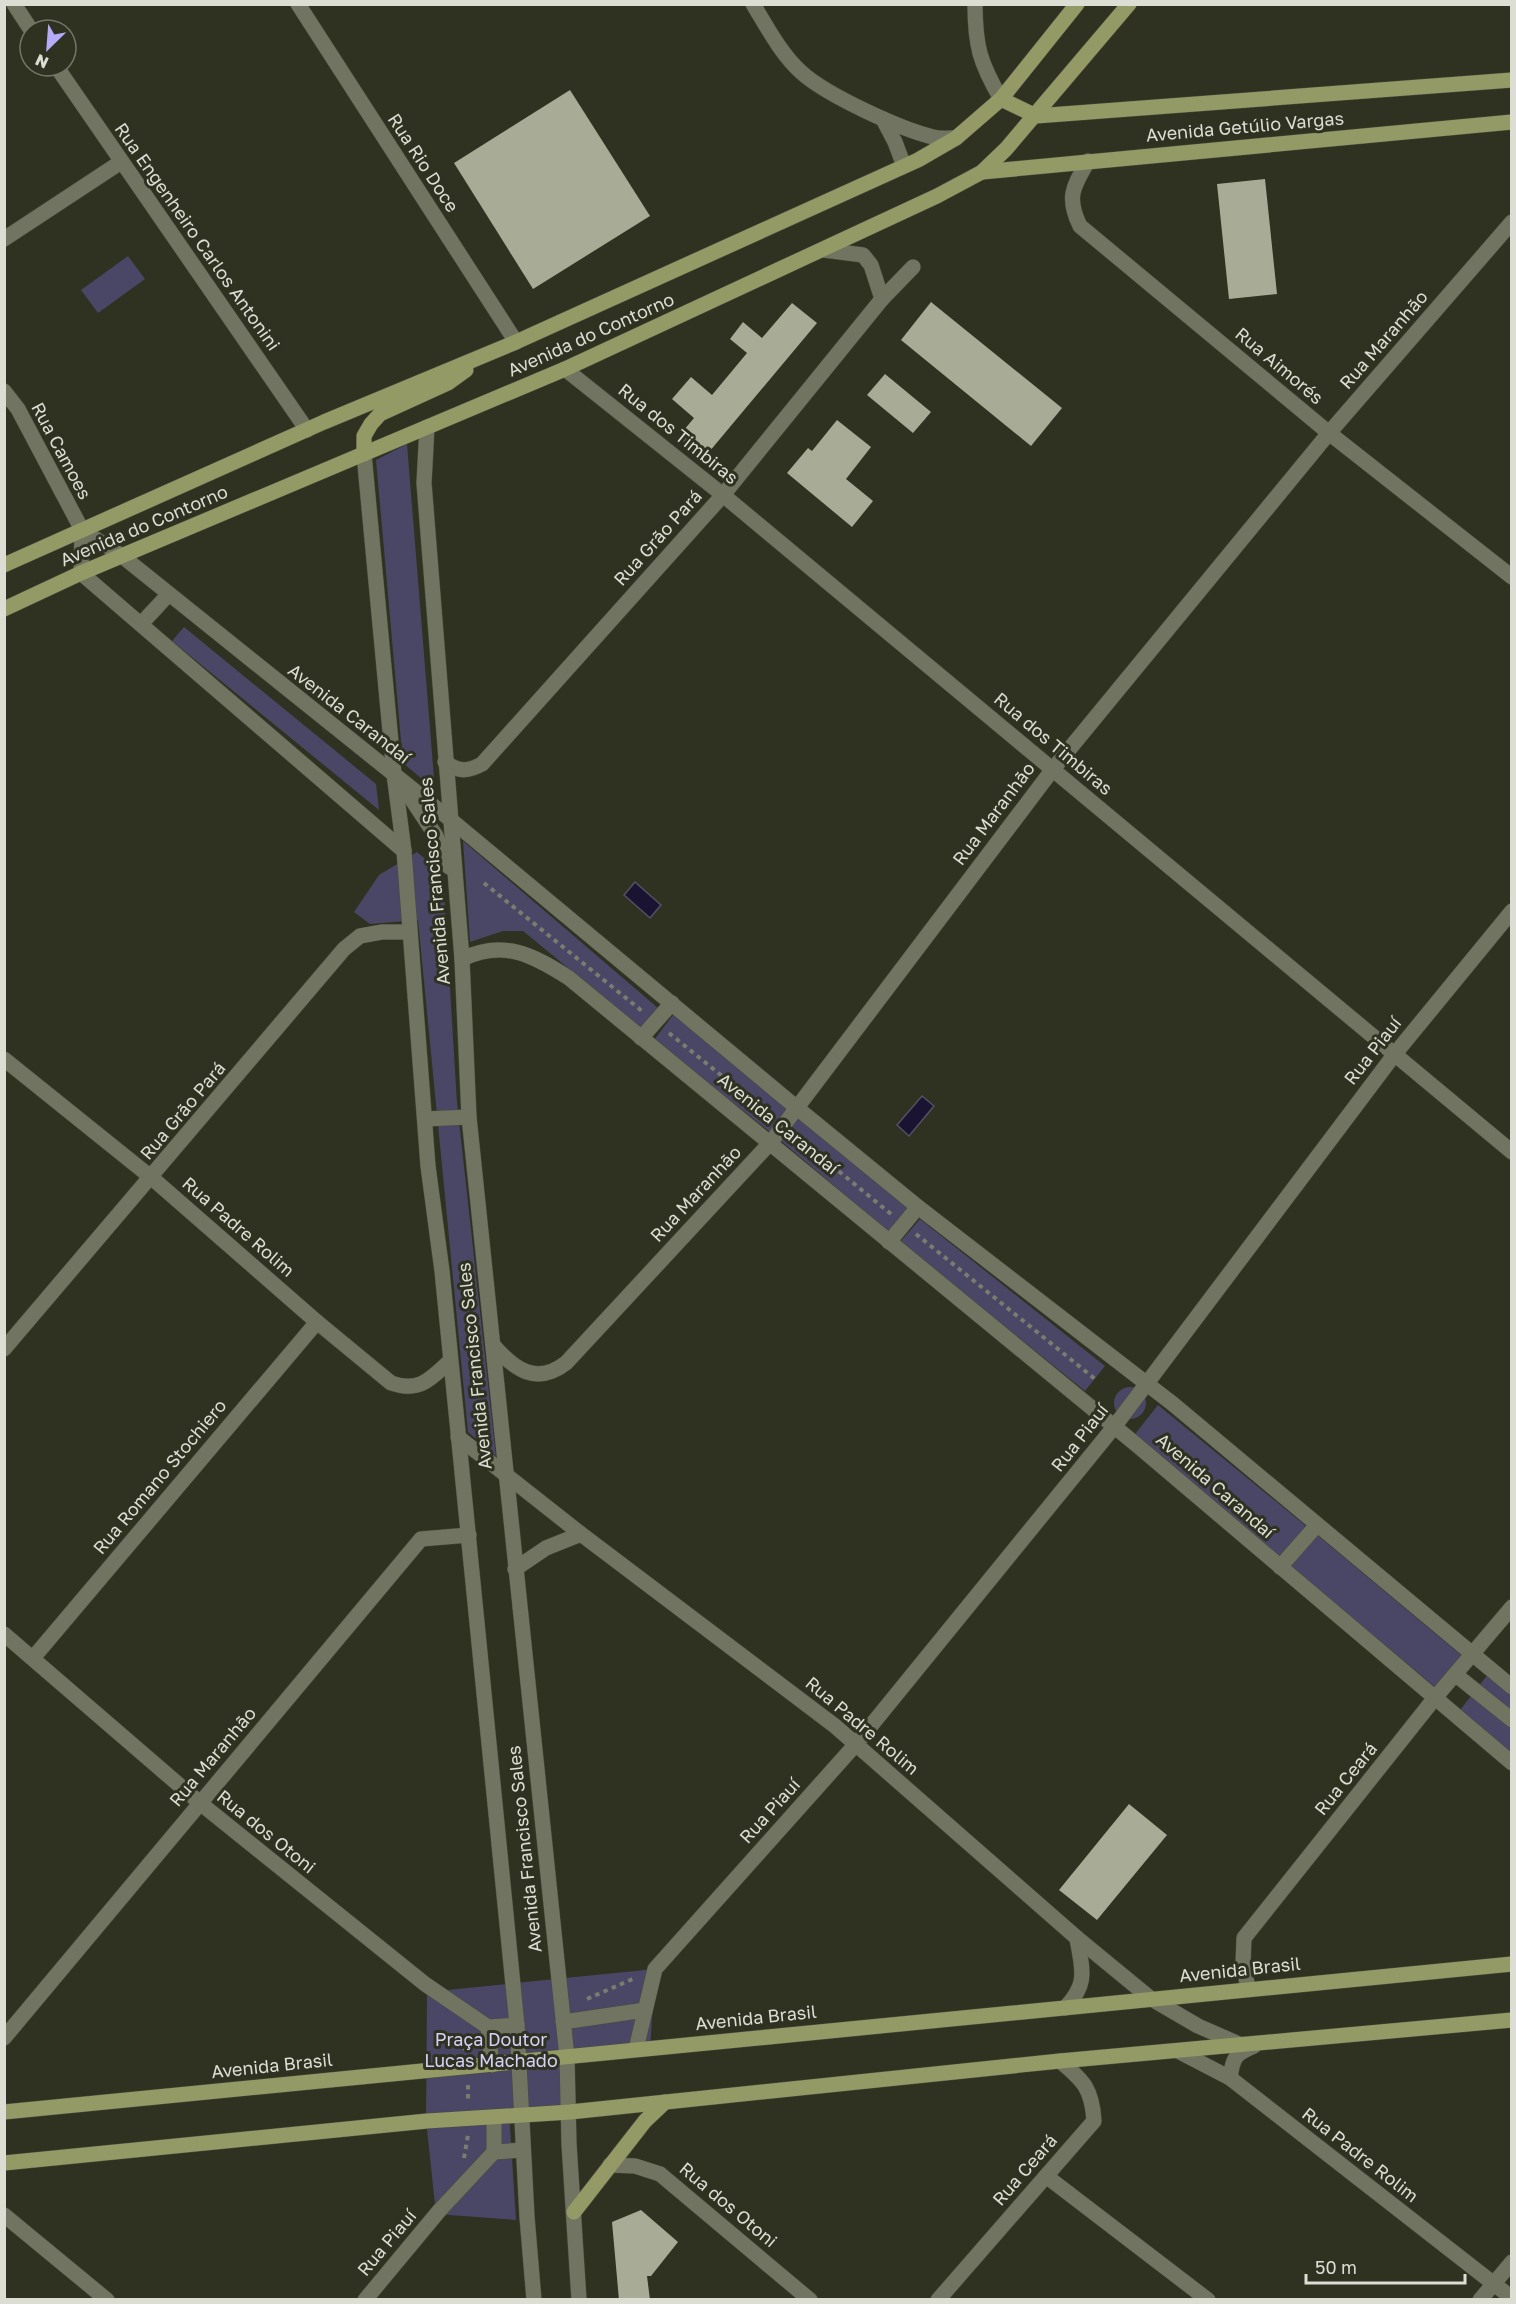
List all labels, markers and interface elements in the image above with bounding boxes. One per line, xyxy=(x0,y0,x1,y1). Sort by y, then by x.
north arrow xyxy=(18,18,78,78)
text: N xyxy=(32,50,51,73)
street label: Avenida Getúlio Vargas xyxy=(1145,106,1345,146)
street label: Rua Rio Doce xyxy=(384,109,464,216)
street label: Rua Engenheiro Carlos Antonini xyxy=(110,118,285,355)
street label: Rua Maranhão xyxy=(1335,286,1432,393)
street label: Avenida do Contorno xyxy=(504,287,677,381)
street label: Rua Aimorés xyxy=(1231,322,1328,408)
street label: Rua dos Timbiras xyxy=(614,378,743,488)
street label: Rua Camoes xyxy=(27,398,97,503)
street label: Avenida do Contorno xyxy=(56,480,231,570)
street label: Rua Grão Pará xyxy=(609,485,706,590)
street label: Avenida Carandaí xyxy=(284,659,416,769)
street label: Rua dos Timbiras xyxy=(990,687,1117,799)
street label: Rua Maranhão xyxy=(947,758,1039,869)
street label: Avenida Francisco Sales xyxy=(414,776,454,986)
street label: Rua Piauí xyxy=(1339,1011,1406,1089)
street label: Rua Grão Pará xyxy=(135,1057,230,1164)
street label: Avenida Carandaí xyxy=(714,1068,844,1179)
street label: Rua Maranhão xyxy=(645,1141,745,1246)
street label: Rua Padre Rolim xyxy=(178,1172,299,1281)
street label: Avenida Francisco Sales xyxy=(452,1261,496,1471)
street label: Rua Romano Stochiero xyxy=(88,1394,231,1558)
street label: Rua Piauí xyxy=(1046,1398,1113,1476)
street label: Avenida Carandaí xyxy=(1152,1428,1280,1543)
street label: Rua Padre Rolim xyxy=(801,1671,924,1779)
street label: Rua Maranhão xyxy=(164,1702,260,1811)
street label: Rua Ceará xyxy=(1309,1738,1381,1819)
street label: Avenida Francisco Sales xyxy=(502,1744,546,1954)
street label: Rua Piauí xyxy=(734,1772,805,1847)
street label: Rua dos Otoni xyxy=(213,1785,320,1878)
street label: Avenida Brasil xyxy=(1178,1952,1302,1986)
street label: Avenida Brasil xyxy=(694,2000,818,2034)
park label: Praça Doutor Lucas Machado xyxy=(424,2028,558,2071)
street label: Avenida Brasil xyxy=(210,2048,334,2082)
street label: Rua Padre Rolim xyxy=(1298,2102,1423,2206)
street label: Rua Ceará xyxy=(987,2129,1061,2210)
street label: Rua dos Otoni xyxy=(675,2157,782,2251)
street label: Rua Piauí xyxy=(352,2204,421,2280)
scale bar xyxy=(1306,2247,1465,2285)
text: 50 m xyxy=(1315,2256,1357,2278)

